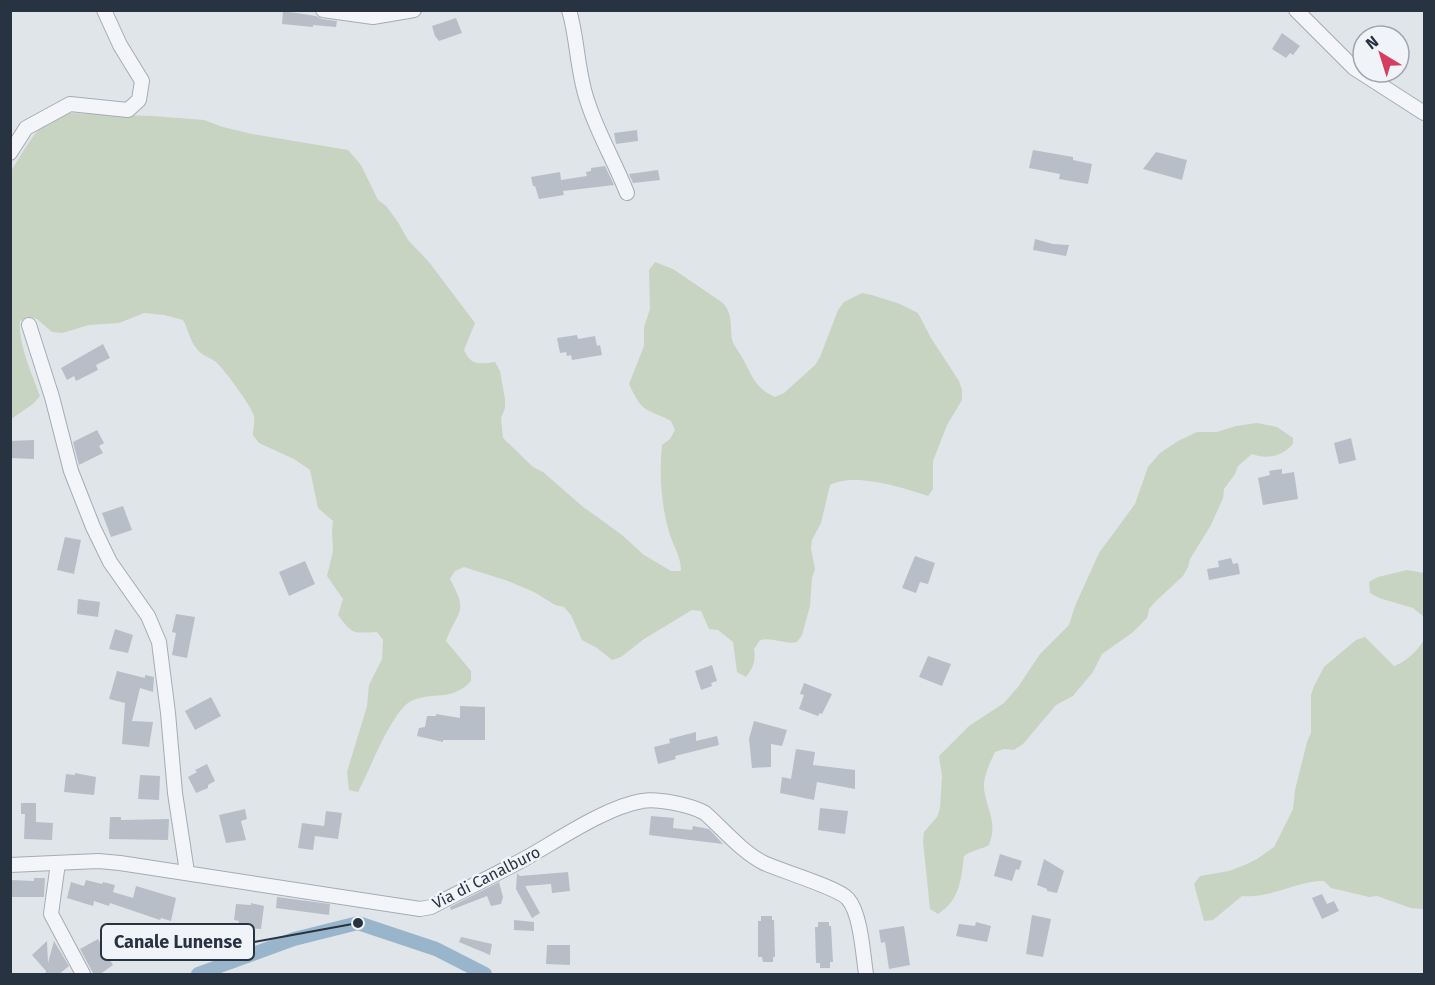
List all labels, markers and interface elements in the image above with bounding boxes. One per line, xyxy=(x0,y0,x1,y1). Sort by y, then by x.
north arrow xyxy=(1351,24,1411,84)
text: N xyxy=(1362,32,1382,53)
street label: Via di Canalburo xyxy=(429,842,543,913)
callout: Canale Lunense xyxy=(101,924,254,960)
text: Canale Lunense xyxy=(114,931,242,953)

